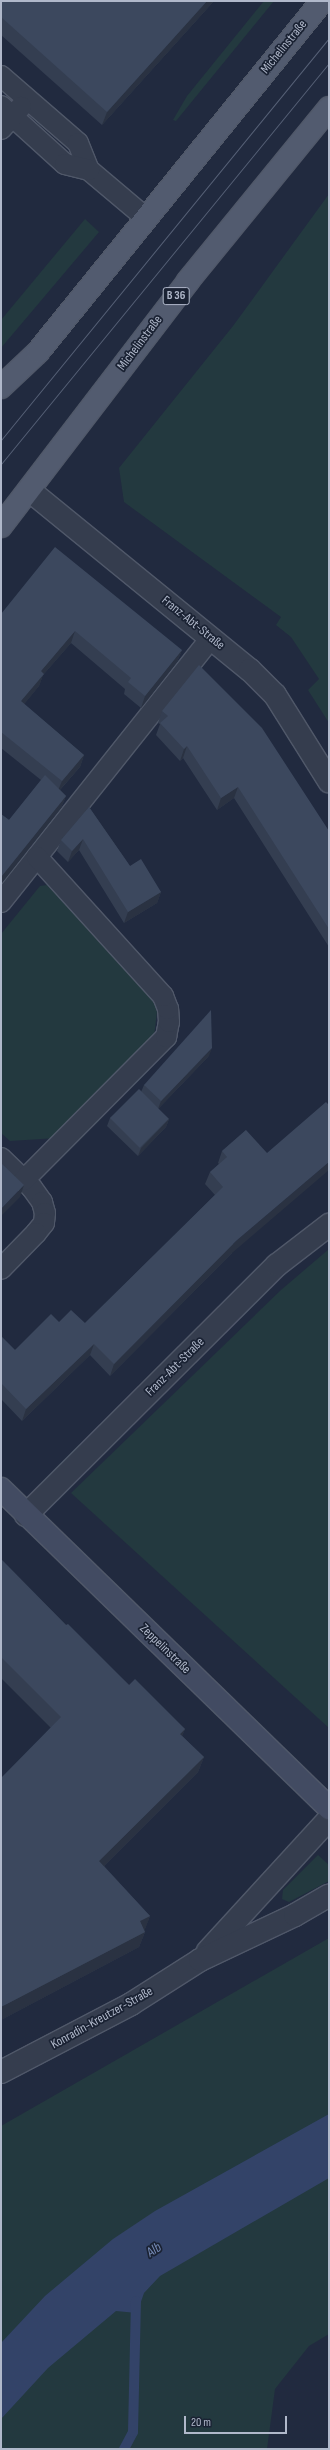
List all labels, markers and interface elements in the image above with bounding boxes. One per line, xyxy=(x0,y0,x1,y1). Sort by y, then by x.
street label: Michelinstraße xyxy=(258,17,310,77)
road number: B 36 xyxy=(162,286,190,306)
street label: Michelinstraße xyxy=(114,312,166,374)
street label: Franz-Abt-Straße xyxy=(158,593,228,653)
street label: Franz-Abt-Straße xyxy=(142,1334,208,1400)
street label: Zeppelinstraße xyxy=(136,1621,194,1677)
street label: Konradin-Kreutzer-Straße xyxy=(48,1984,156,2052)
water label: Alb xyxy=(143,2239,165,2261)
scale bar xyxy=(186,2408,289,2434)
text: 20 m xyxy=(191,2415,211,2430)

